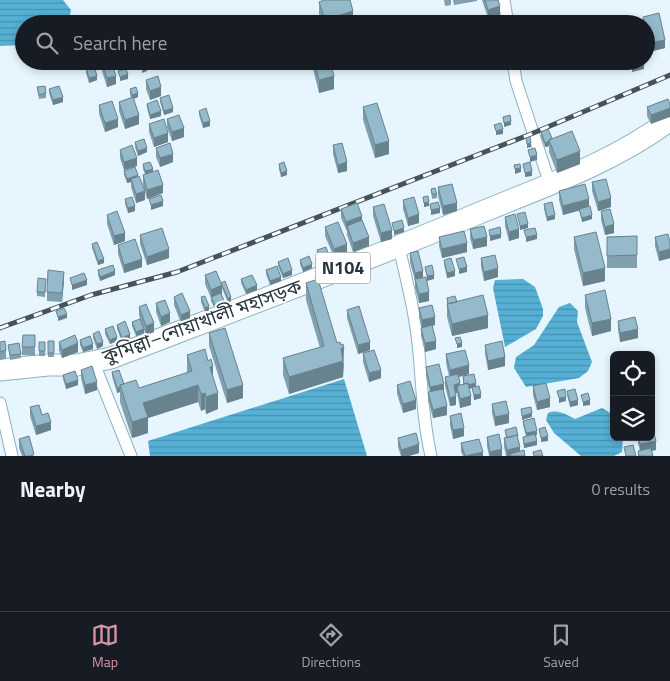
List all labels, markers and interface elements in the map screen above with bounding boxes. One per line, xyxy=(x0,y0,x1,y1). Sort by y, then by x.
search box xyxy=(15,15,655,70)
text: Search here xyxy=(73,28,167,57)
icon: search xyxy=(33,29,61,57)
road number: N104 xyxy=(316,252,370,284)
street label: কুমিল্লা–নোয়াখালী মহাসড়ক xyxy=(97,271,306,370)
map controls xyxy=(610,351,655,441)
button: locate xyxy=(610,351,655,396)
button: layers xyxy=(610,396,655,441)
text: Nearby xyxy=(20,473,85,505)
text: 0 results xyxy=(591,477,650,501)
tab: Map xyxy=(91,621,119,672)
tab: Directions xyxy=(301,621,361,672)
tab: Saved xyxy=(543,621,579,672)

